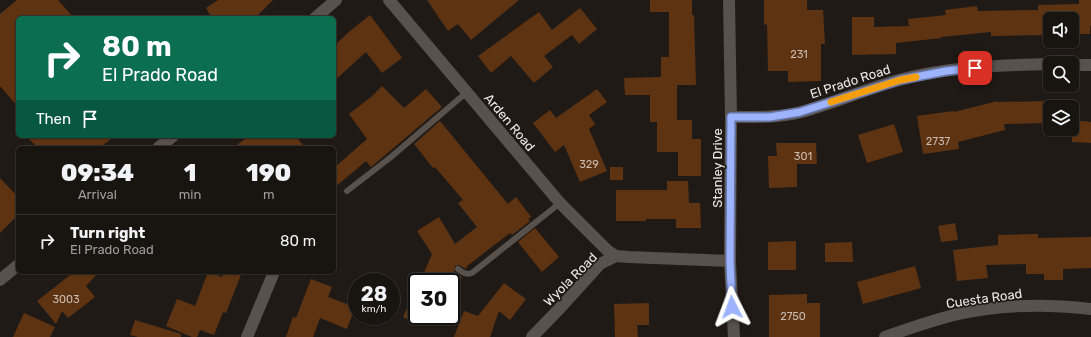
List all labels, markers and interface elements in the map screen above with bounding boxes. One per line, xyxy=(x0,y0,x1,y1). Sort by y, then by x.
map controls xyxy=(1043,12,1079,136)
button: sound xyxy=(1043,12,1079,48)
text: 80 m xyxy=(102,30,172,63)
icon: right xyxy=(36,32,88,84)
house number: 231 xyxy=(790,48,808,61)
pin xyxy=(958,51,992,85)
button: search xyxy=(1043,56,1079,92)
icon: arrive xyxy=(964,57,986,79)
street label: El Prado Road xyxy=(808,61,892,102)
text: El Prado Road xyxy=(102,64,218,86)
street label: Arden Road xyxy=(481,91,538,154)
button: layers xyxy=(1043,100,1079,136)
icon: arrive xyxy=(79,108,101,130)
text: Then xyxy=(36,110,71,128)
street label: Stanley Drive xyxy=(710,128,725,208)
house number: 2737 xyxy=(926,135,951,148)
house number: 301 xyxy=(794,150,812,163)
house number: 329 xyxy=(579,158,599,171)
text: 09:34 xyxy=(61,159,134,187)
text: 1 xyxy=(184,159,196,187)
text: 190 xyxy=(246,159,291,187)
text: Arrival xyxy=(78,187,117,202)
text: min xyxy=(179,187,201,202)
text: m xyxy=(263,187,274,202)
text: Turn right xyxy=(70,224,145,242)
icon: right xyxy=(36,230,58,252)
text: 80 m xyxy=(280,232,316,250)
text: El Prado Road xyxy=(70,242,154,257)
street label: Wyola Road xyxy=(541,250,600,309)
speed limit sign: 30 xyxy=(408,273,460,325)
text: 28 xyxy=(361,282,387,306)
position arrow xyxy=(711,286,753,328)
street label: Cuesta Road xyxy=(945,286,1023,311)
house number: 3003 xyxy=(52,293,80,306)
text: km/h xyxy=(362,303,386,315)
house number: 2750 xyxy=(780,310,806,323)

